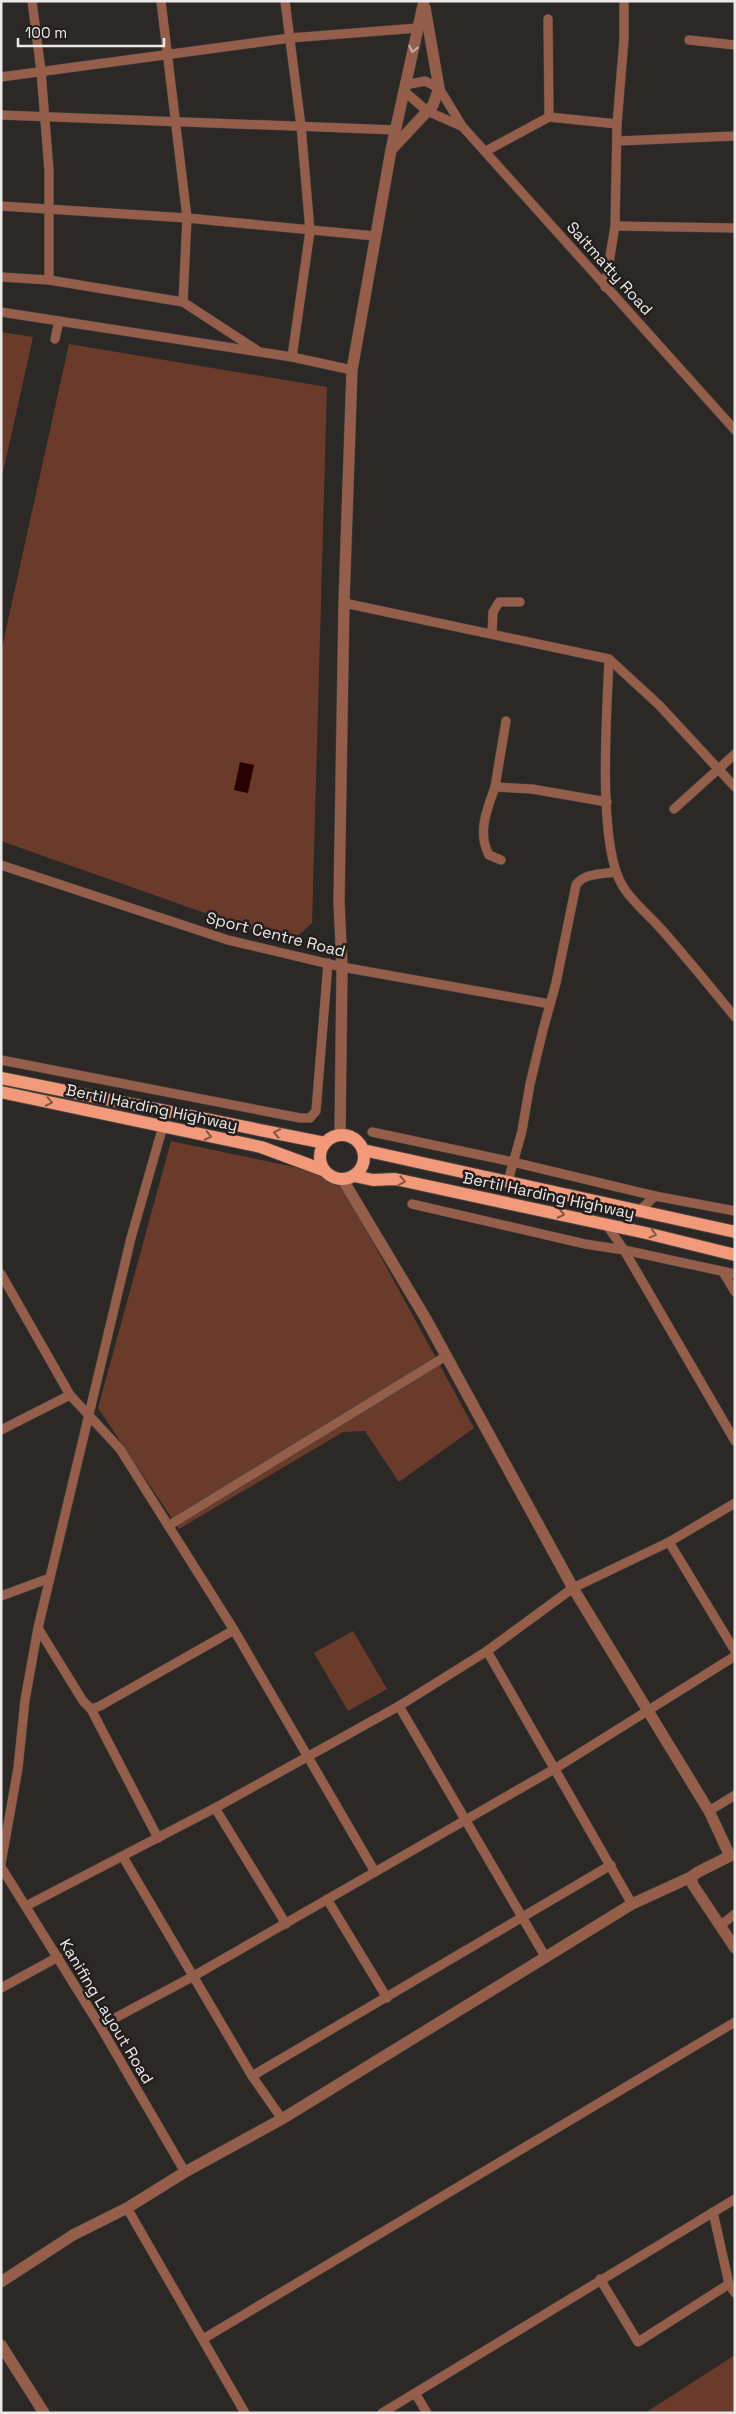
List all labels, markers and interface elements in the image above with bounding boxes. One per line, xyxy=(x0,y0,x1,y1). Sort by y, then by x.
scale bar xyxy=(18,15,164,47)
text: 100 m xyxy=(25,23,67,42)
one-way arrow xyxy=(408,45,419,54)
street label: Saitmatty Road xyxy=(562,217,657,320)
street label: Sport Centre Road xyxy=(204,907,348,962)
street label: Bertil Harding Highway xyxy=(64,1079,240,1136)
one-way arrow xyxy=(45,1097,53,1107)
one-way arrow xyxy=(273,1128,281,1139)
one-way arrow xyxy=(204,1130,212,1141)
street label: Bertil Harding Highway xyxy=(461,1167,637,1224)
one-way arrow xyxy=(398,1175,407,1185)
one-way arrow xyxy=(557,1208,566,1219)
one-way arrow xyxy=(648,1229,656,1239)
street label: Kanifing Layout Road xyxy=(55,1935,158,2088)

